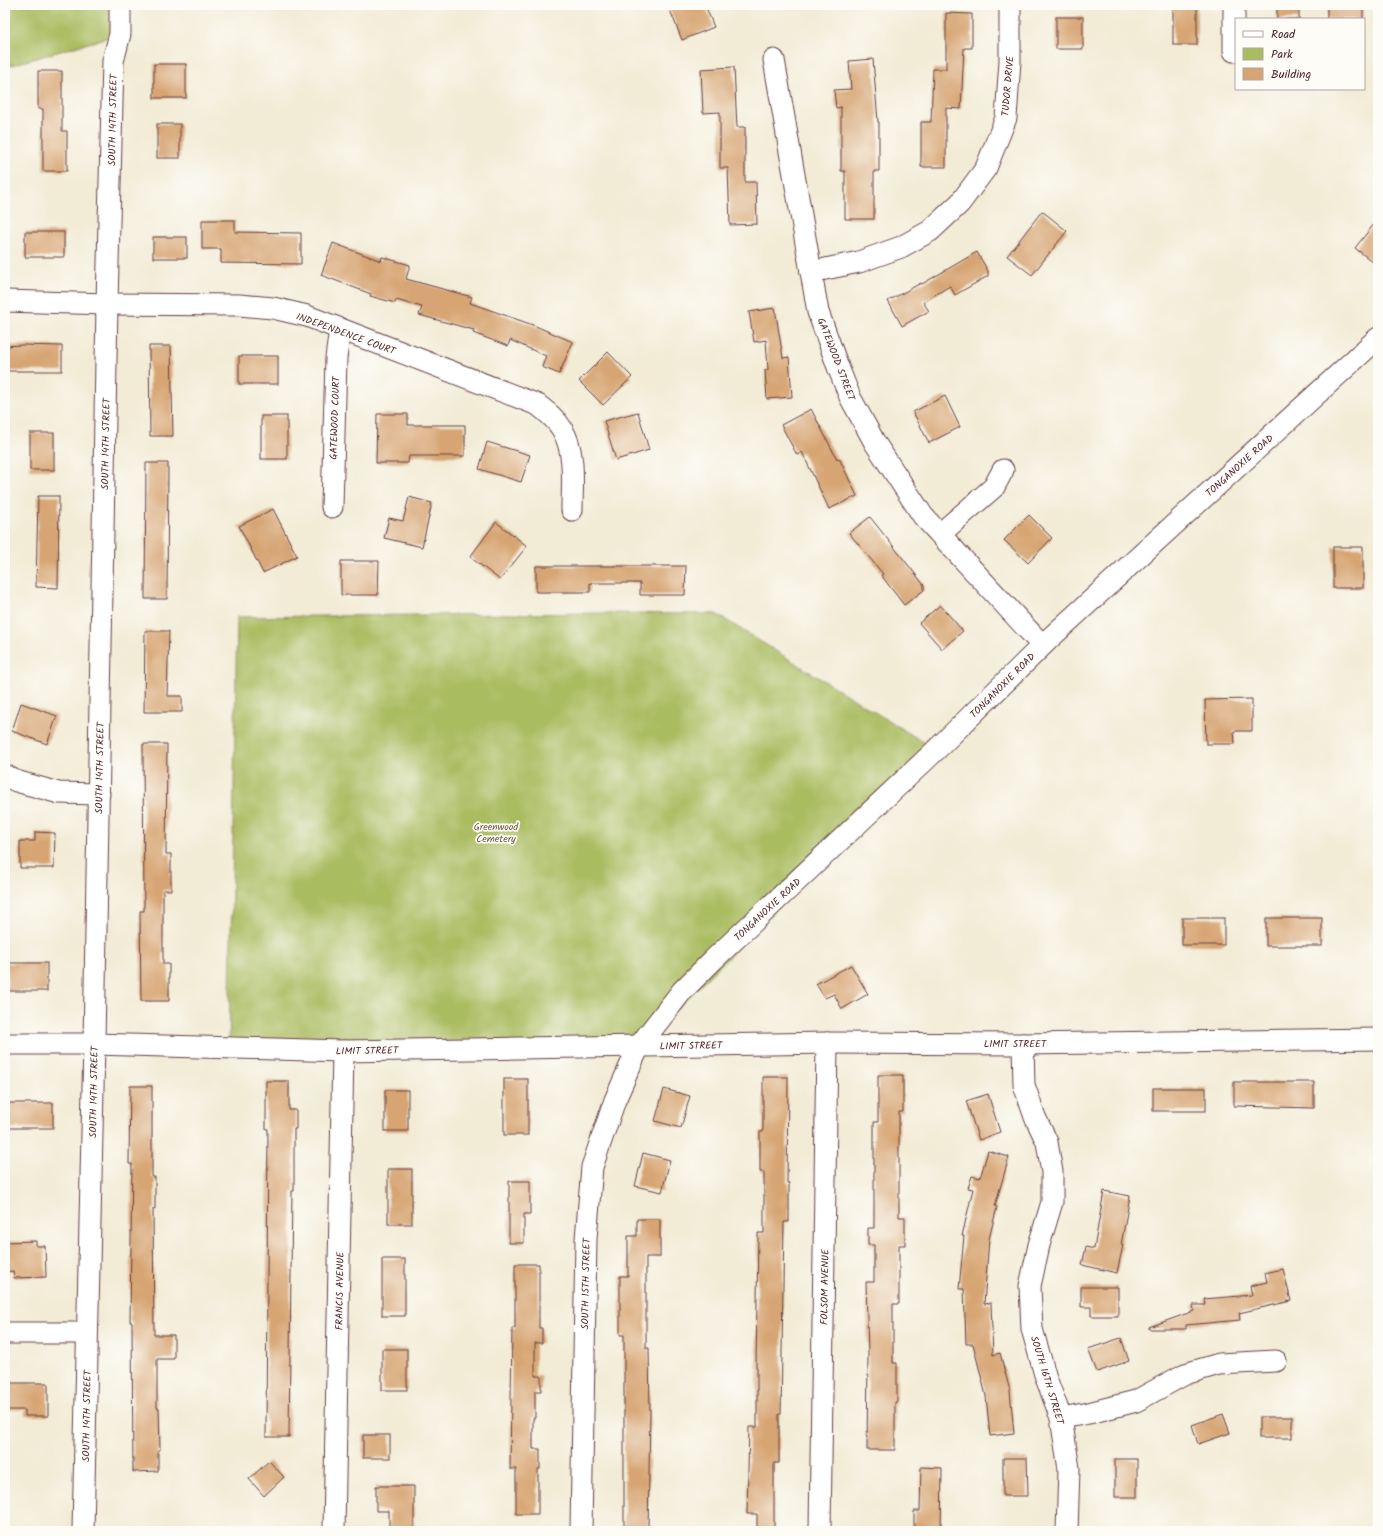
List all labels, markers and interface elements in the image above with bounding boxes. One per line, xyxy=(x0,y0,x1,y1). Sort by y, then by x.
legend xyxy=(1235,18,1365,90)
text: Road xyxy=(1271,25,1296,44)
text: Park xyxy=(1271,45,1293,64)
street label: TUDOR DRIVE xyxy=(997,54,1019,117)
text: Building xyxy=(1271,65,1311,84)
street label: SOUTH 14TH STREET xyxy=(104,72,122,166)
street label: INDEPENDENCE COURT xyxy=(294,309,399,360)
street label: GATEWOOD STREET xyxy=(813,316,860,405)
street label: GATEWOOD COURT xyxy=(326,375,345,460)
street label: SOUTH 14TH STREET xyxy=(97,396,115,490)
street label: TONGANOXIE ROAD xyxy=(1202,430,1278,501)
street label: TONGANOXIE ROAD xyxy=(966,649,1040,722)
street label: SOUTH 14TH STREET xyxy=(91,720,109,814)
park label: Greenwood Cemetery xyxy=(474,819,519,847)
street label: TONGANOXIE ROAD xyxy=(730,874,805,945)
street label: LIMIT STREET xyxy=(984,1036,1048,1052)
street label: LIMIT STREET xyxy=(660,1037,724,1055)
street label: LIMIT STREET xyxy=(336,1042,400,1060)
street label: SOUTH 14TH STREET xyxy=(85,1044,103,1138)
street label: SOUTH 15TH STREET xyxy=(577,1236,595,1330)
street label: FOLSOM AVENUE xyxy=(816,1248,834,1325)
street label: FRANCIS AVENUE xyxy=(331,1251,349,1330)
street label: SOUTH 16TH STREET xyxy=(1026,1334,1069,1428)
street label: SOUTH 14TH STREET xyxy=(78,1368,96,1462)

